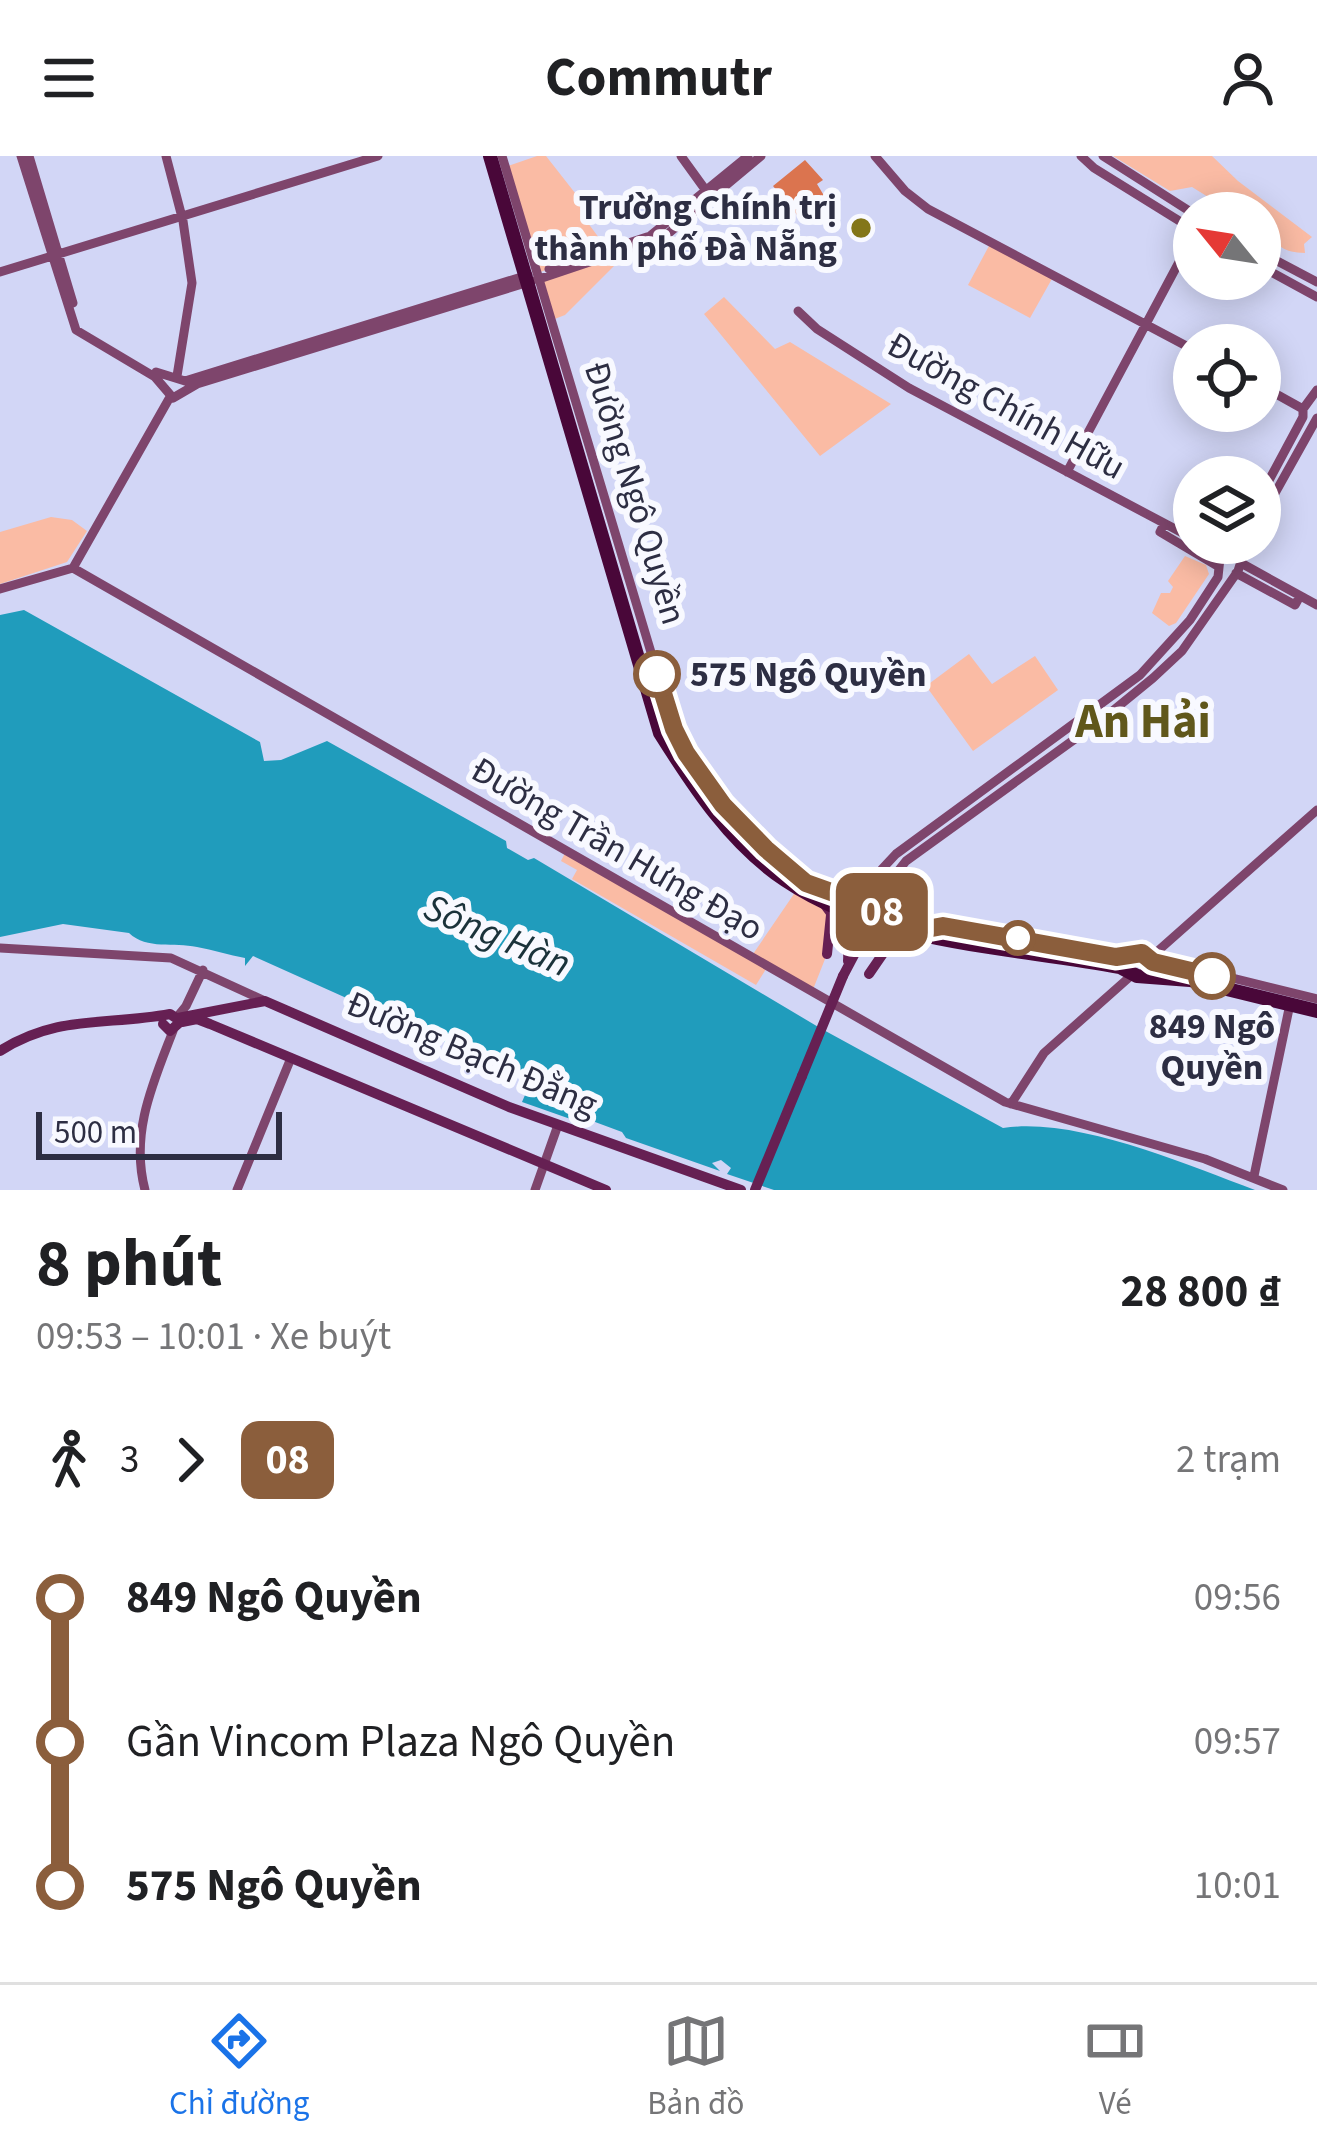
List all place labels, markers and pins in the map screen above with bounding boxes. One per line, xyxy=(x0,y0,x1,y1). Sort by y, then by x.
place label: Trường Chính trị thành phố Đà Nẵng xyxy=(534,182,837,274)
marker: Trường Chính trị thành phố Đà Nẵng xyxy=(848,215,874,241)
place label: 575 Ngô Quyền xyxy=(690,649,927,700)
marker: 575 Ngô Quyền xyxy=(635,652,679,696)
unlabelled marker xyxy=(1002,922,1034,954)
marker: 849 Ngô Quyền xyxy=(1190,954,1234,998)
place label: 849 Ngô Quyền xyxy=(1149,1001,1275,1093)

